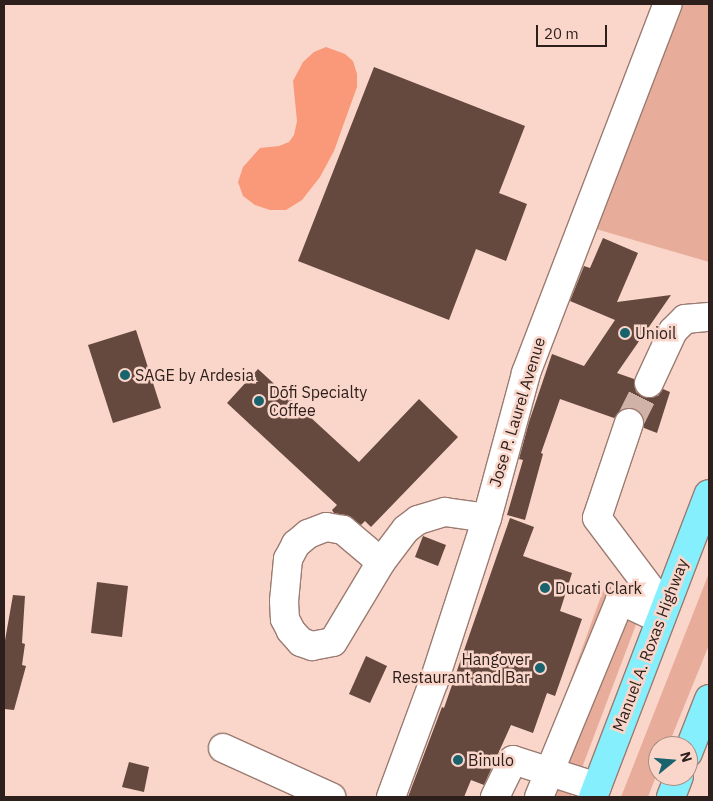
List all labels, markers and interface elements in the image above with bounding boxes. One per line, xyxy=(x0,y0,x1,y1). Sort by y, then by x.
scale bar xyxy=(538,15,609,47)
text: 20 m xyxy=(544,24,579,43)
place label: Unioil xyxy=(635,323,676,343)
marker: Unioil xyxy=(619,327,631,339)
street label: Jose P. Laurel Avenue xyxy=(485,335,549,489)
place label: SAGE by Ardesia xyxy=(135,365,254,385)
marker: SAGE by Ardesia xyxy=(119,369,131,381)
place label: Dōfi Specialty Coffee xyxy=(269,382,367,420)
marker: Dōfi Specialty Coffee xyxy=(253,395,265,407)
street label: Manuel A. Roxas Highway xyxy=(608,556,692,734)
place label: Ducati Clark xyxy=(555,578,642,598)
marker: Ducati Clark xyxy=(539,582,551,594)
place label: Hangover Restaurant and Bar xyxy=(392,649,530,687)
marker: Hangover Restaurant and Bar xyxy=(534,662,546,674)
north arrow xyxy=(648,736,698,786)
text: N xyxy=(676,749,696,764)
place label: Binulo xyxy=(468,750,514,770)
marker: Binulo xyxy=(452,754,464,766)

